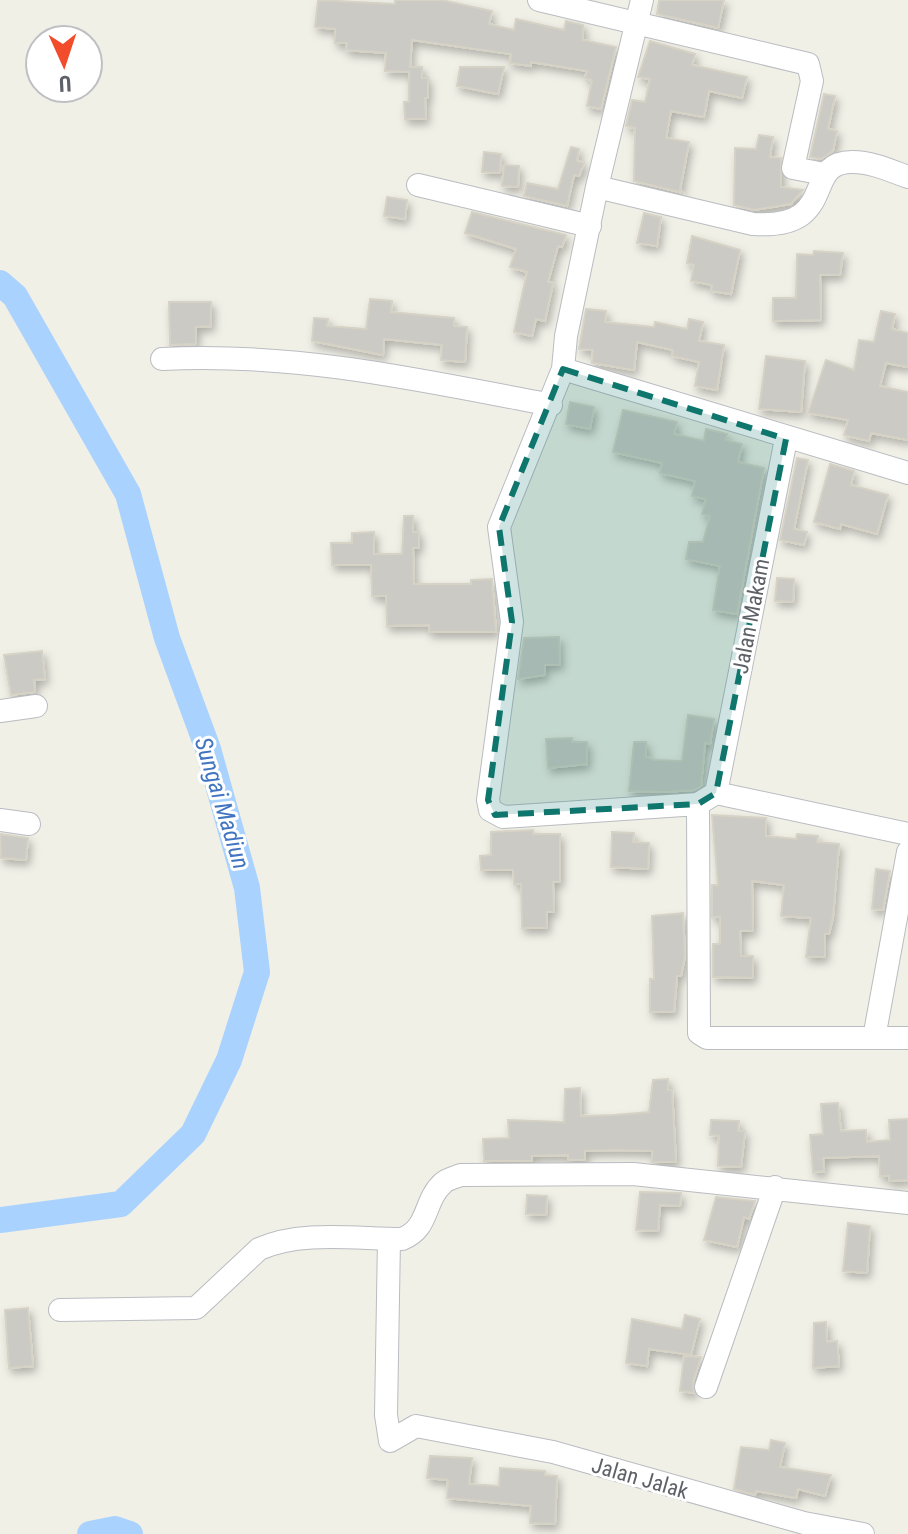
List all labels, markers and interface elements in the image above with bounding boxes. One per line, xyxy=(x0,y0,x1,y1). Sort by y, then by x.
north arrow xyxy=(24,24,104,104)
text: U xyxy=(58,71,72,96)
street label: Jalan Makam xyxy=(728,556,774,676)
water label: Sungai Madiun xyxy=(189,734,255,872)
street label: Jalan Jalak xyxy=(589,1452,691,1504)

